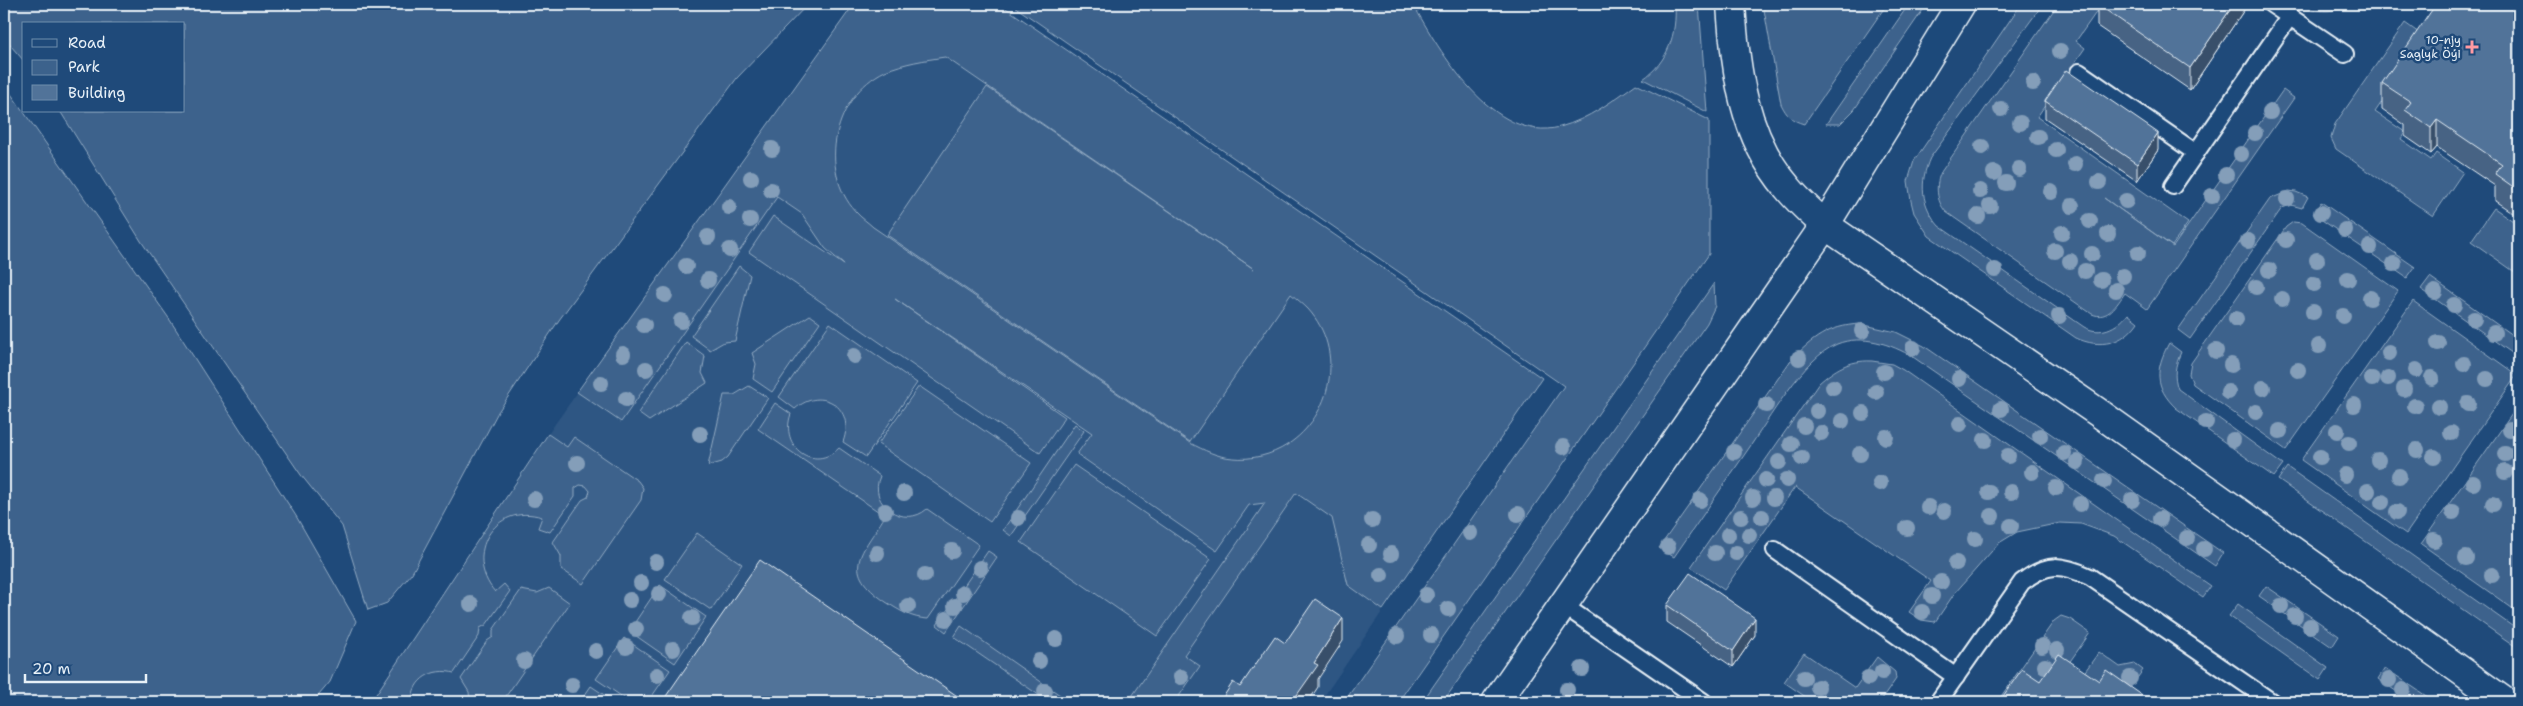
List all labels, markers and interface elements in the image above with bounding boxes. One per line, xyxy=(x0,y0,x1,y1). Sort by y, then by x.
legend xyxy=(22,22,185,112)
place label: 10-njy Saglyk Öýi xyxy=(2400,32,2461,62)
text: Road xyxy=(68,33,106,53)
marker: 10-njy Saglyk Öýi xyxy=(2465,40,2479,54)
text: Park xyxy=(68,57,100,77)
text: Building xyxy=(68,83,125,103)
scale bar xyxy=(25,651,146,683)
text: 20 m xyxy=(32,659,71,679)

